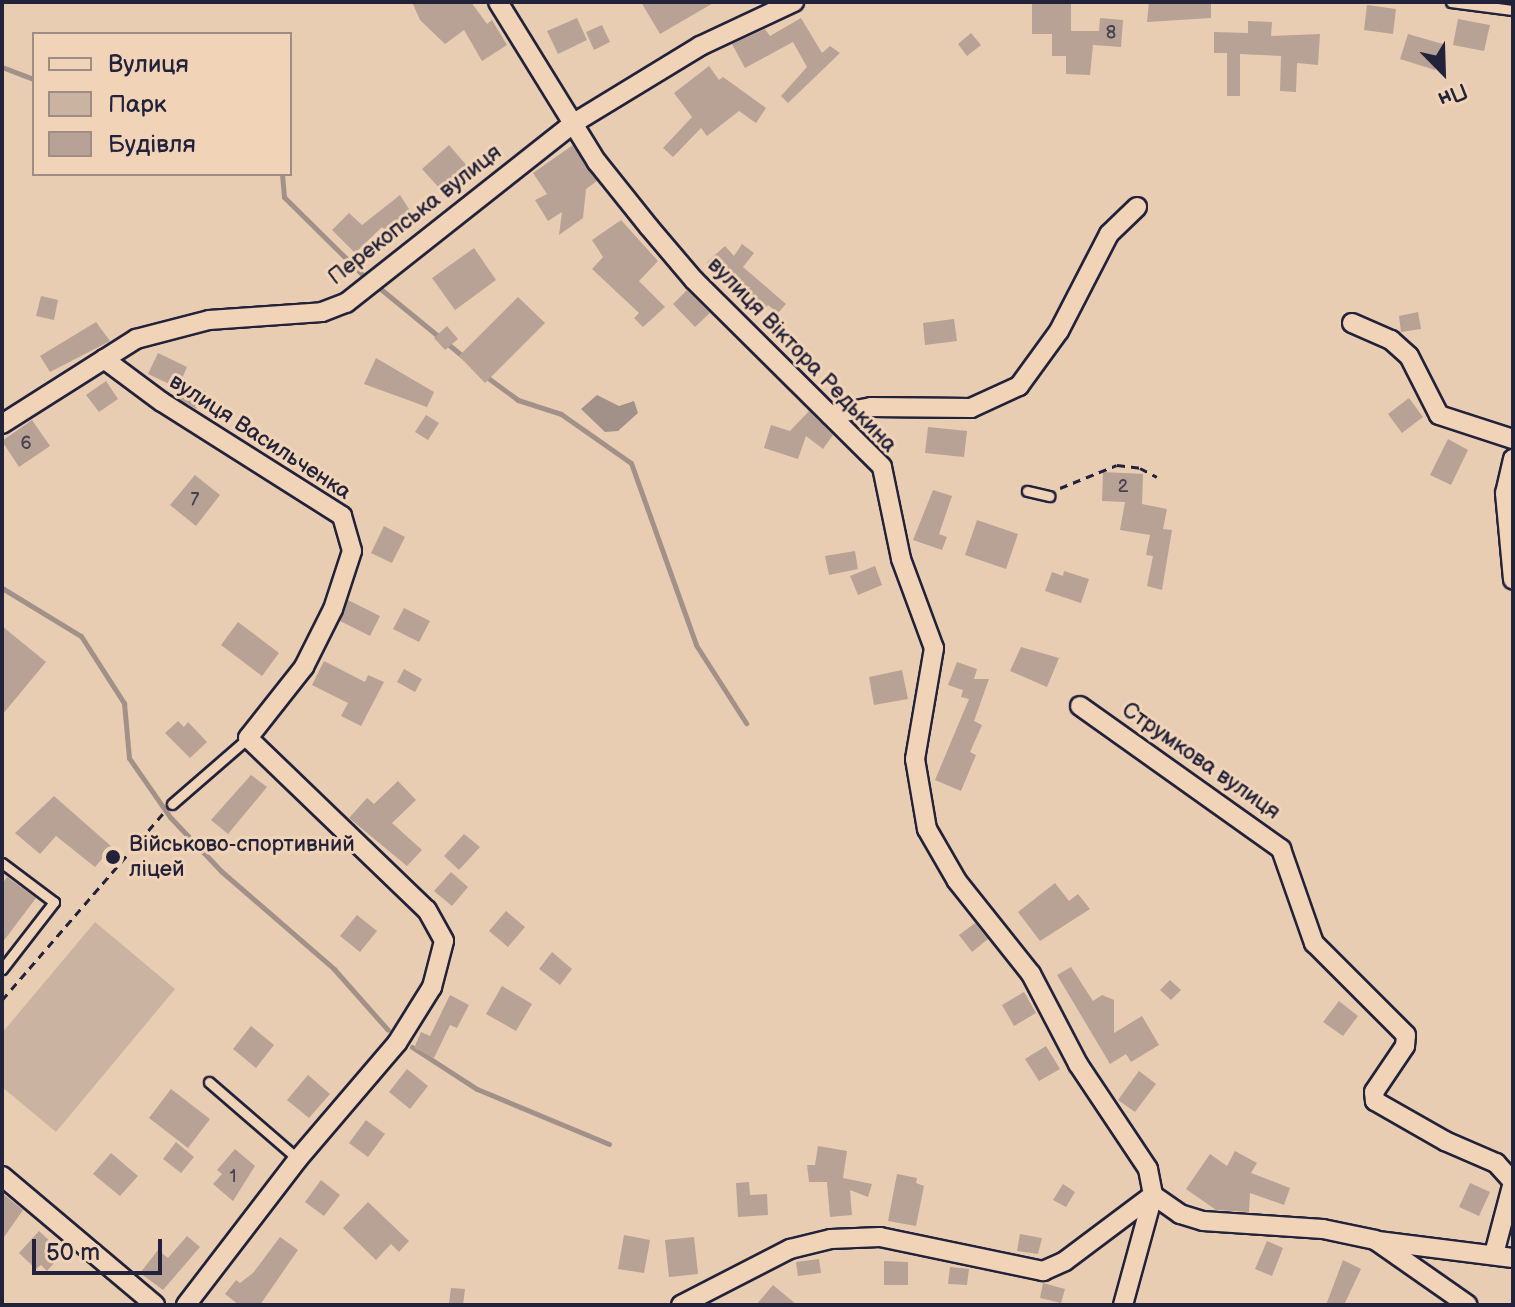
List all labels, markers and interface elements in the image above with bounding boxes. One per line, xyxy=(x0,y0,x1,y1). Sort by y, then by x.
house number: 8 xyxy=(1106,22,1116,44)
legend xyxy=(32,32,292,176)
north arrow xyxy=(1403,32,1483,112)
text: Вулиця xyxy=(108,50,189,79)
text: Пн xyxy=(1434,76,1471,113)
text: Парк xyxy=(108,90,166,119)
text: Будівля xyxy=(108,130,196,159)
street label: Перекопська вулиця xyxy=(323,139,507,291)
street label: вулиця Віктора Редькина xyxy=(702,252,902,458)
street label: вулиця Васильченка xyxy=(164,368,356,506)
house number: 6 xyxy=(21,433,31,455)
house number: 2 xyxy=(1118,476,1128,498)
house number: 7 xyxy=(191,489,199,511)
street label: Струмкова вулиця xyxy=(1117,697,1285,825)
place label: Військово-спортивний ліцей xyxy=(129,831,355,882)
marker: Військово-спортивний ліцей xyxy=(104,848,122,866)
house number: 1 xyxy=(230,1166,236,1188)
scale bar xyxy=(36,1223,166,1273)
text: 50 m xyxy=(46,1238,100,1267)

